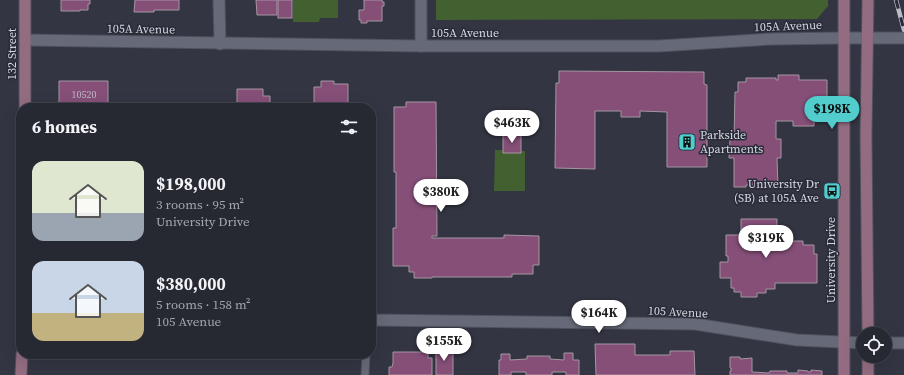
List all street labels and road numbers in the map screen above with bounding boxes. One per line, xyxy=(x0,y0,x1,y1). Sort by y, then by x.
street label: 105A Avenue xyxy=(754,17,822,35)
street label: 105A Avenue xyxy=(107,20,175,38)
street label: 105A Avenue xyxy=(431,25,499,41)
street label: 132 Street xyxy=(4,28,20,80)
street label: University Drive xyxy=(823,217,839,303)
street label: 105 Avenue xyxy=(648,302,708,322)

